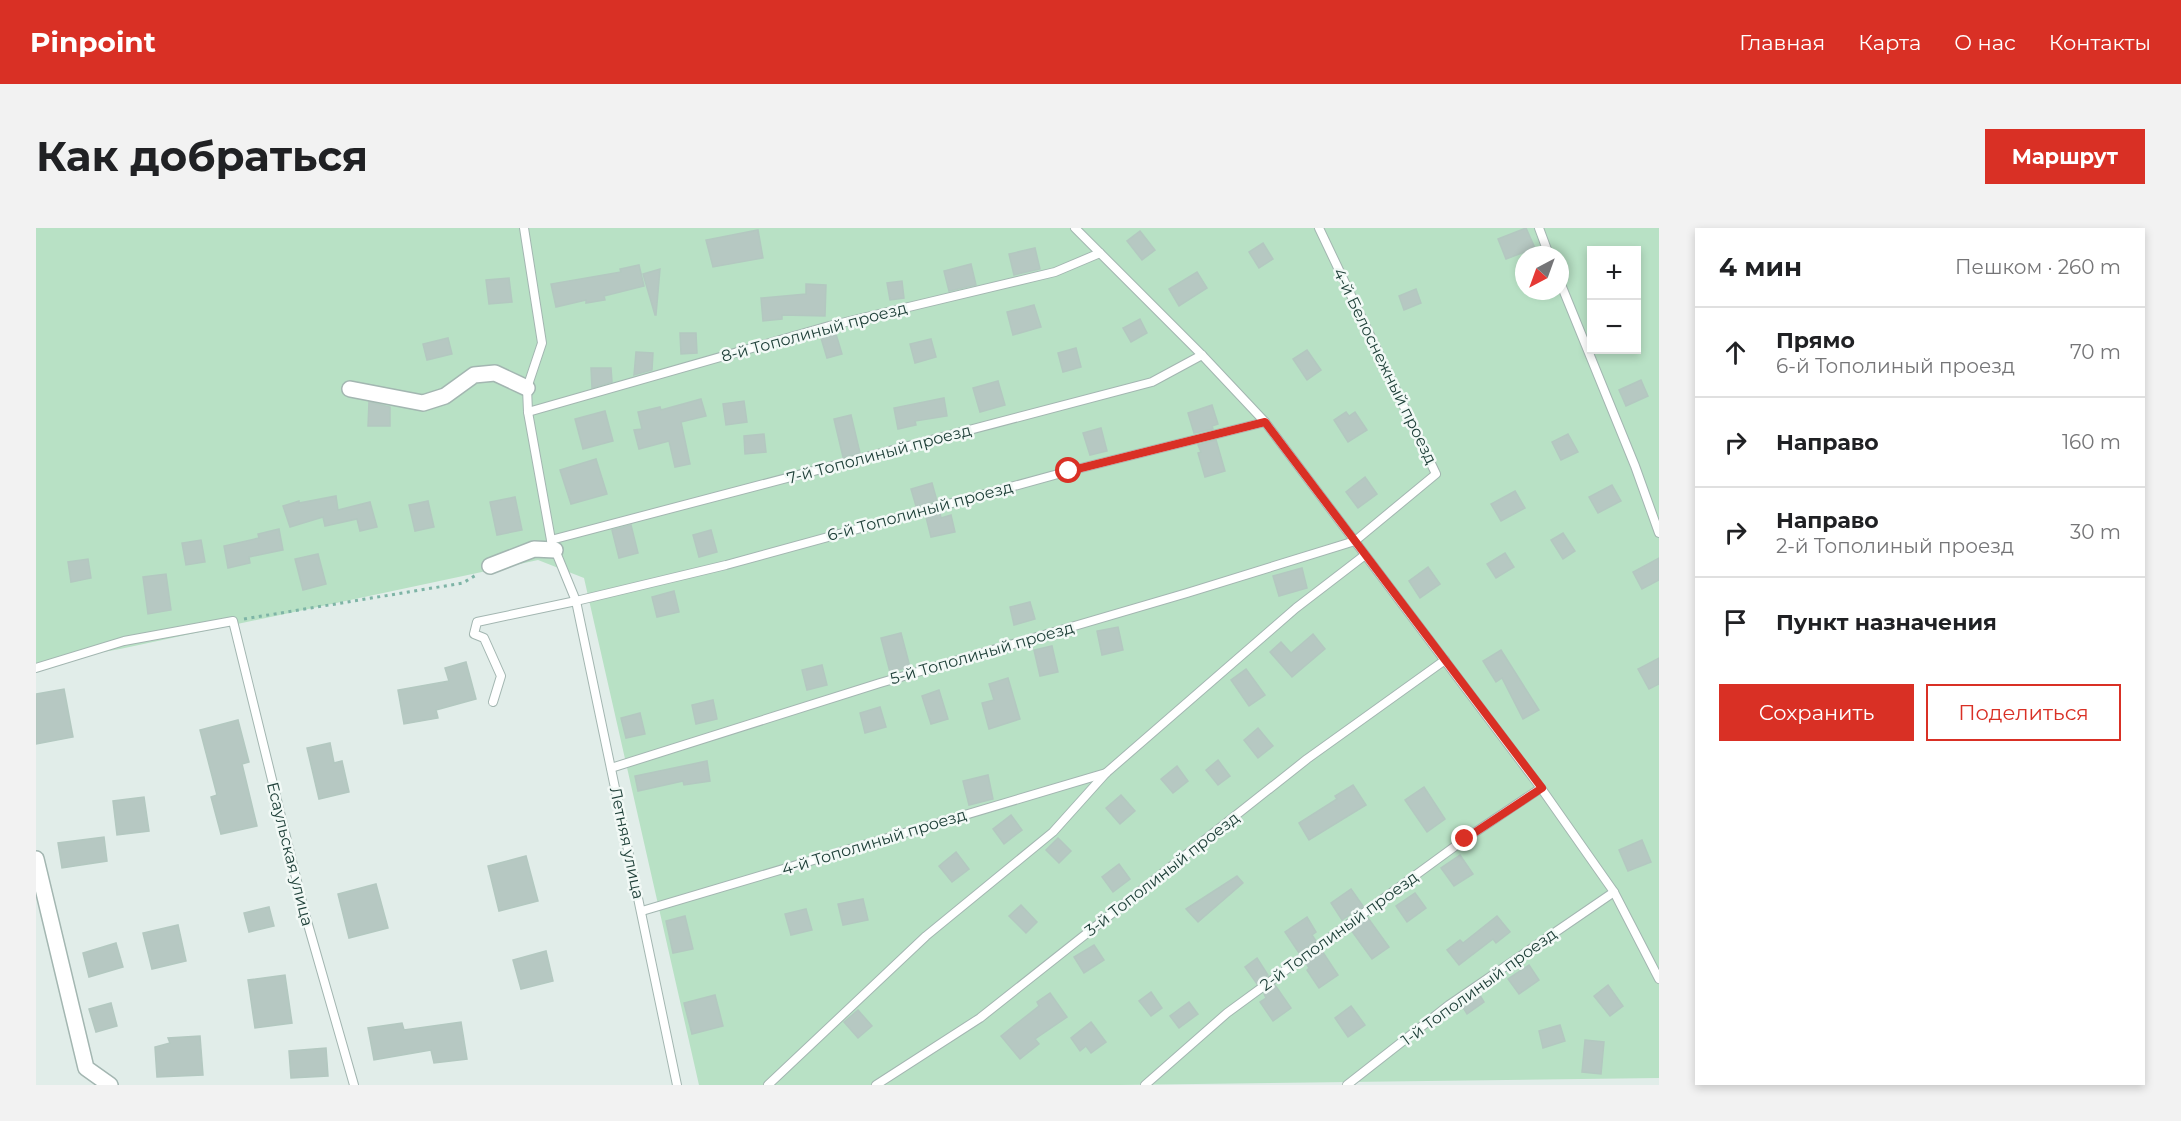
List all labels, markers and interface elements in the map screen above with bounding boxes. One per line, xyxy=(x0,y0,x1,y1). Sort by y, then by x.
text: Pinpoint xyxy=(30,25,156,59)
text: Главная xyxy=(1739,30,1825,55)
text: Карта xyxy=(1858,30,1921,55)
text: О нас xyxy=(1954,30,2016,55)
text: Контакты xyxy=(2049,30,2151,55)
button: Маршрут xyxy=(1985,129,2145,184)
text: Как добраться xyxy=(36,130,368,182)
north arrow xyxy=(1515,246,1569,300)
map controls xyxy=(1587,246,1641,354)
button: + xyxy=(1587,246,1641,300)
text: 4 мин xyxy=(1719,251,1802,283)
text: Пешком · 260 m xyxy=(1955,255,2121,279)
street label: 4-й Белоснежный проезд xyxy=(1329,265,1441,467)
street label: 8-й Тополиный проезд xyxy=(719,298,909,366)
button: − xyxy=(1587,300,1641,354)
text: Прямо xyxy=(1776,327,1855,354)
icon: ahead xyxy=(1719,336,1752,369)
text: 70 m xyxy=(2070,340,2121,364)
text: 6-й Тополиный проезд xyxy=(1776,354,2015,378)
street label: 7-й Тополиный проезд xyxy=(785,420,973,488)
icon: right xyxy=(1719,426,1752,459)
text: Направо xyxy=(1776,429,1879,456)
text: 160 m xyxy=(2062,430,2121,454)
route start xyxy=(1055,457,1081,483)
street label: 6-й Тополиный проезд xyxy=(825,477,1015,545)
text: Направо xyxy=(1776,507,1879,534)
icon: right xyxy=(1719,516,1752,549)
text: 30 m xyxy=(2070,520,2121,544)
text: 2-й Тополиный проезд xyxy=(1776,534,2014,558)
icon: arrive xyxy=(1719,606,1752,639)
text: Пункт назначения xyxy=(1776,609,1997,636)
street label: 5-й Тополиный проезд xyxy=(888,618,1076,688)
button: Сохранить xyxy=(1719,684,1914,741)
button: Поделиться xyxy=(1926,684,2121,741)
street label: Есаульская улица xyxy=(263,780,317,928)
street label: Летняя улица xyxy=(606,785,648,901)
street label: 4-й Тополиный проезд xyxy=(779,805,969,879)
street label: 3-й Тополиный проезд xyxy=(1081,808,1243,940)
route end xyxy=(1451,825,1477,851)
street label: 2-й Тополиный проезд xyxy=(1256,867,1422,995)
street label: 1-й Тополиный проезд xyxy=(1398,924,1560,1050)

